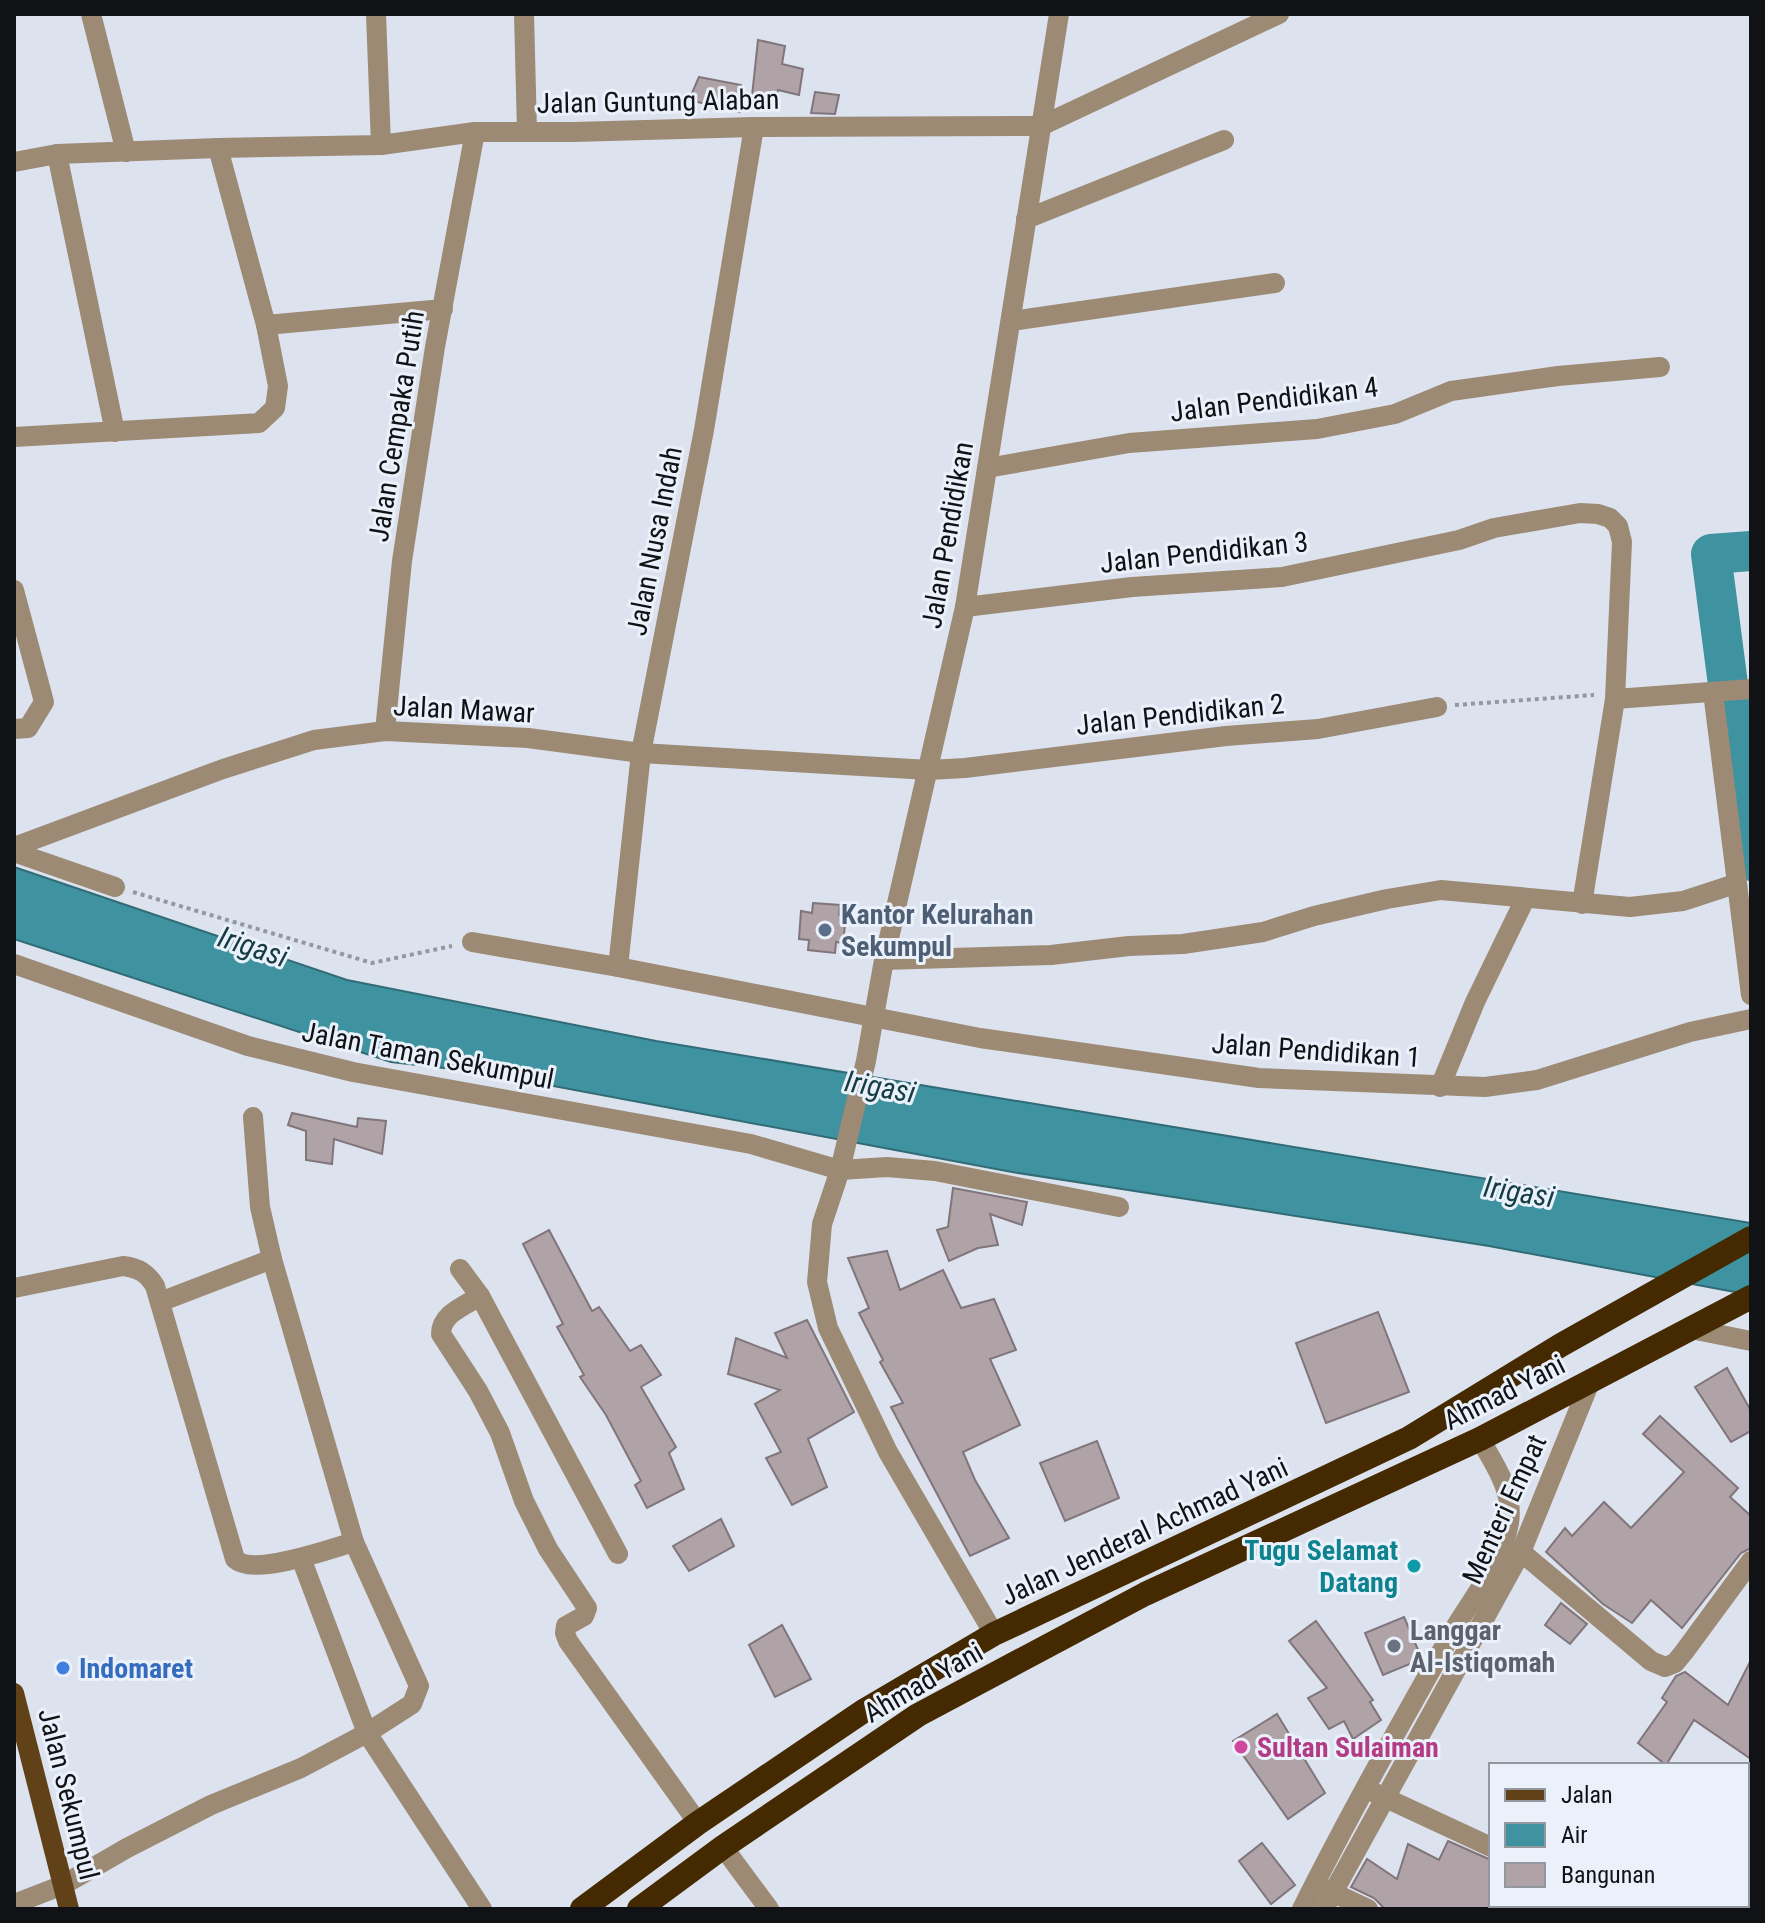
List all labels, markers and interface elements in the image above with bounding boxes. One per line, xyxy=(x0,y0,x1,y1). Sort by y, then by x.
street label: Jalan Guntung Alaban xyxy=(536,83,780,120)
street label: Jalan Cempaka Putih xyxy=(362,308,431,544)
street label: Jalan Pendidikan 4 xyxy=(1168,370,1380,429)
street label: Jalan Pendidikan xyxy=(915,439,980,631)
street label: Jalan Nusa Indah xyxy=(620,444,689,638)
street label: Jalan Pendidikan 3 xyxy=(1098,525,1310,580)
street label: Jalan Pendidikan 2 xyxy=(1074,687,1286,742)
street label: Jalan Mawar xyxy=(392,689,535,730)
place label: Kantor Kelurahan Sekumpul xyxy=(841,898,1033,963)
water label: Irigasi xyxy=(214,919,293,974)
marker: Kantor Kelurahan Sekumpul xyxy=(816,921,834,939)
street label: Jalan Taman Sekumpul xyxy=(299,1015,557,1096)
street label: Jalan Pendidikan 1 xyxy=(1210,1027,1422,1074)
water label: Irigasi xyxy=(842,1063,918,1110)
water label: Irigasi xyxy=(1481,1169,1557,1214)
street label: Ahmad Yani xyxy=(1438,1348,1570,1437)
street label: Menteri Empat xyxy=(1455,1429,1553,1589)
street label: Jalan Jenderal Achmad Yani xyxy=(996,1450,1293,1613)
place label: Tugu Selamat Datang xyxy=(1244,1534,1398,1599)
marker: Tugu Selamat Datang xyxy=(1405,1557,1423,1575)
place label: Langgar Al-Istiqomah xyxy=(1410,1614,1555,1679)
street label: Ahmad Yani xyxy=(858,1635,988,1730)
marker: Langgar Al-Istiqomah xyxy=(1385,1637,1403,1655)
place label: Indomaret xyxy=(79,1652,193,1685)
marker: Indomaret xyxy=(54,1659,72,1677)
street label: Jalan Sekumpul xyxy=(31,1705,106,1883)
place label: Sultan Sulaiman xyxy=(1257,1731,1439,1764)
marker: Sultan Sulaiman xyxy=(1232,1738,1250,1756)
legend xyxy=(1489,1763,1749,1907)
text: Jalan xyxy=(1561,1781,1613,1809)
text: Air xyxy=(1561,1821,1588,1849)
text: Bangunan xyxy=(1561,1861,1655,1889)

